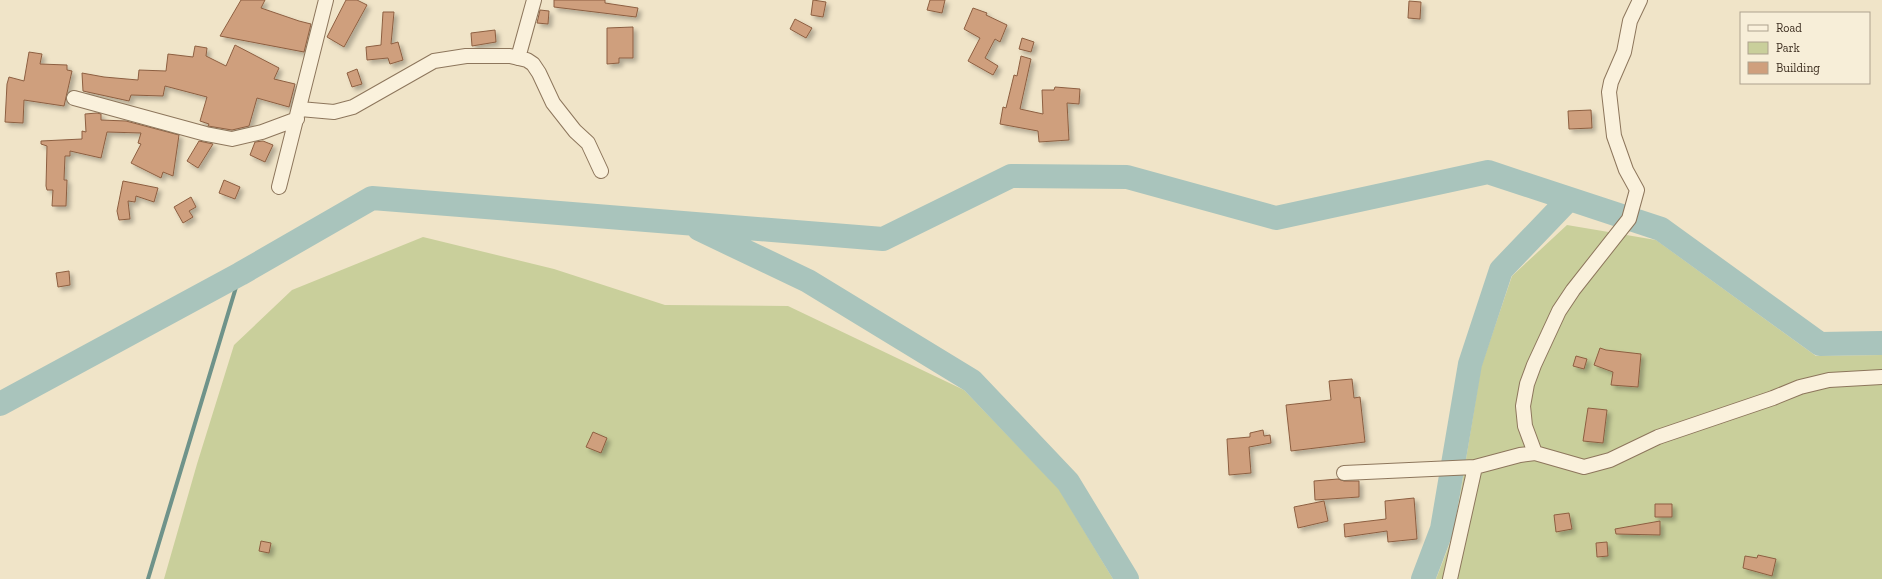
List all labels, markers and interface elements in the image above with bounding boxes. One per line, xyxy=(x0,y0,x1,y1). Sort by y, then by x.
legend xyxy=(1740,12,1870,84)
text: Road xyxy=(1776,21,1802,35)
text: Park xyxy=(1776,41,1801,55)
text: Building xyxy=(1776,61,1820,75)

